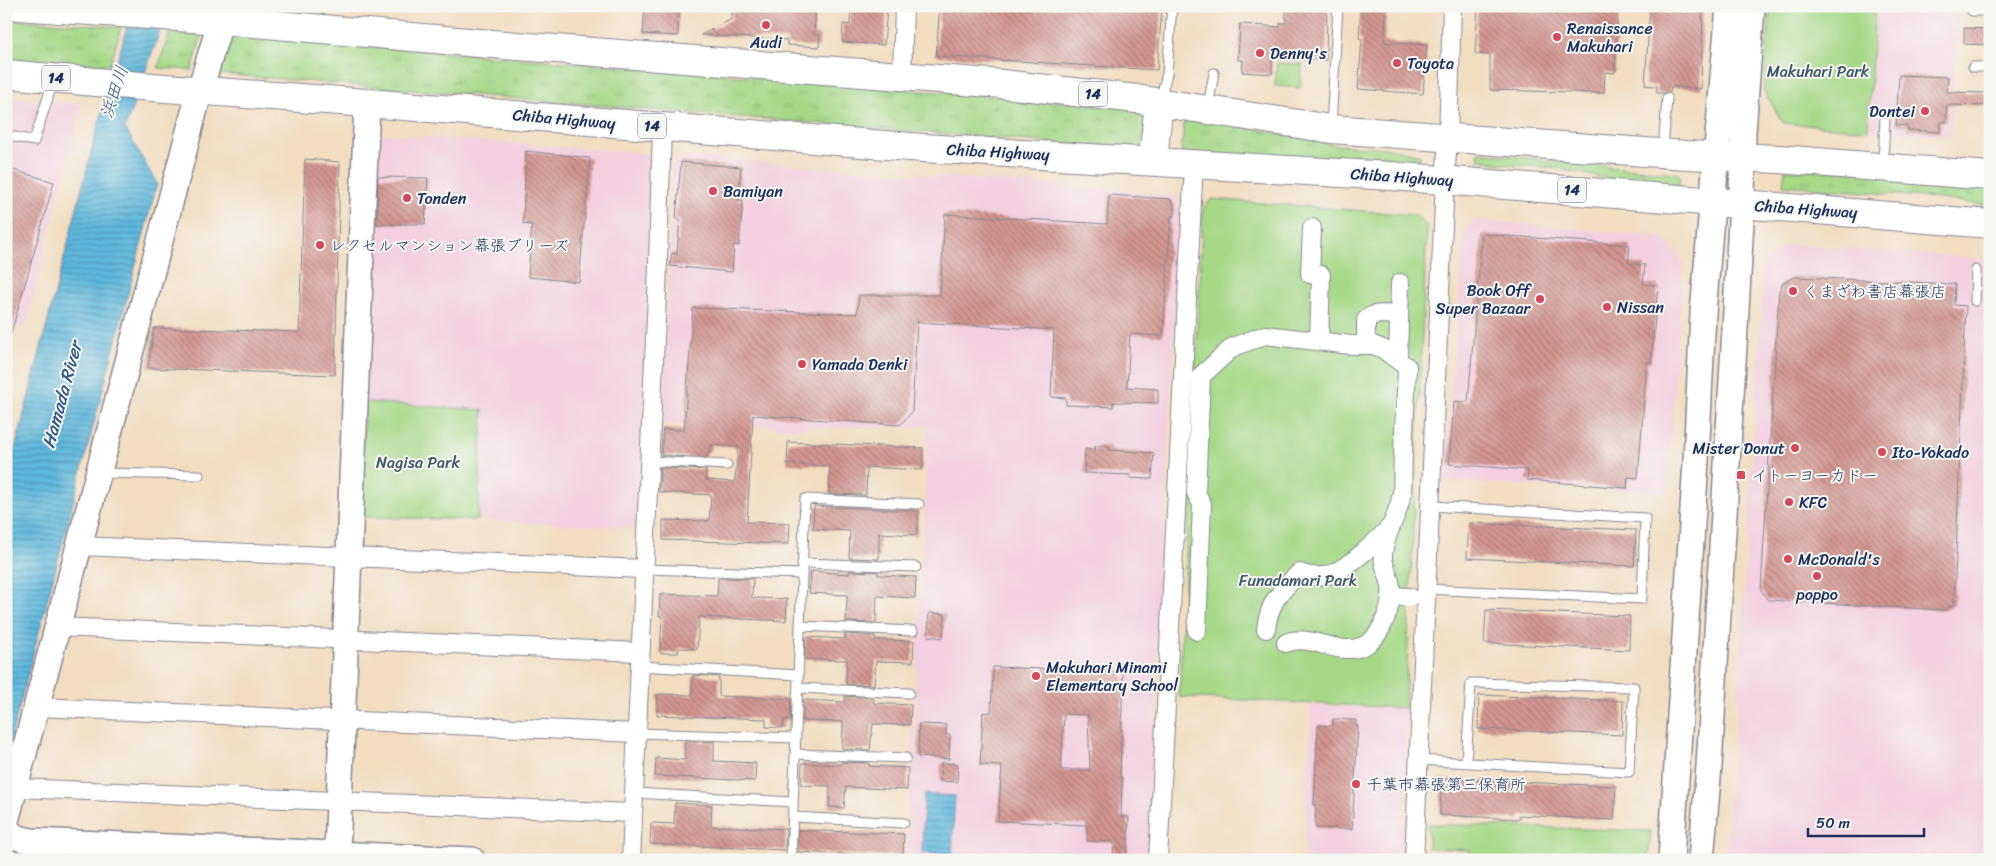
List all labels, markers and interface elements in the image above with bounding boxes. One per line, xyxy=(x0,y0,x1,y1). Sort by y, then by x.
place label: Renaissance Makuhari xyxy=(1567,14,1653,61)
marker: Audi xyxy=(760,19,772,31)
place label: Audi xyxy=(749,28,783,57)
marker: Renaissance Makuhari xyxy=(1551,31,1563,43)
place label: Denny's xyxy=(1270,39,1327,68)
marker: Denny's xyxy=(1254,47,1266,59)
place label: Toyota xyxy=(1407,49,1454,78)
marker: Toyota xyxy=(1391,57,1403,69)
park label: Makuhari Park xyxy=(1767,57,1870,86)
water label: 浜田川 xyxy=(90,61,138,123)
road number: 14 xyxy=(42,66,70,90)
road number: 14 xyxy=(1079,82,1107,106)
place label: Dontei xyxy=(1869,97,1916,126)
street label: Chiba Highway xyxy=(511,100,617,138)
marker: Dontei xyxy=(1919,105,1931,117)
road number: 14 xyxy=(638,114,666,138)
street label: Chiba Highway xyxy=(946,135,1051,169)
street label: Chiba Highway xyxy=(1350,159,1455,195)
place label: Bamiyan xyxy=(723,177,783,206)
road number: 14 xyxy=(1558,178,1586,202)
place label: Tonden xyxy=(417,184,467,213)
marker: Bamiyan xyxy=(707,185,719,197)
street label: Chiba Highway xyxy=(1754,191,1859,227)
marker: Tonden xyxy=(401,192,413,204)
place label: レクセルマンション幕張ブリーズ xyxy=(330,231,568,260)
marker: レクセルマンション幕張ブリーズ xyxy=(314,239,326,251)
place label: Book Off Super Bazaar xyxy=(1435,276,1533,323)
place label: くまざわ書店幕張店 xyxy=(1803,277,1946,306)
marker: くまざわ書店幕張店 xyxy=(1787,285,1799,297)
marker: Book Off Super Bazaar xyxy=(1534,293,1546,305)
place label: Nissan xyxy=(1617,293,1664,322)
marker: Nissan xyxy=(1601,301,1613,313)
water label: Hamada River xyxy=(32,335,92,452)
place label: Yamada Denki xyxy=(812,350,908,379)
marker: Yamada Denki xyxy=(796,358,808,370)
place label: Mister Donut xyxy=(1693,434,1785,463)
place label: Ito-Yokado xyxy=(1891,438,1969,467)
marker: Mister Donut xyxy=(1789,442,1801,454)
marker: Ito-Yokado xyxy=(1876,446,1888,458)
park label: Nagisa Park xyxy=(376,448,460,477)
place label: イトーヨーカドー xyxy=(1751,461,1878,490)
marker: イトーヨーカドー xyxy=(1735,469,1747,481)
place label: KFC xyxy=(1799,488,1827,517)
marker: KFC xyxy=(1783,496,1795,508)
place label: McDonald's xyxy=(1798,545,1880,574)
marker: McDonald's xyxy=(1782,553,1794,565)
park label: Funadamari Park xyxy=(1239,566,1357,595)
marker: poppo xyxy=(1811,570,1823,582)
place label: poppo xyxy=(1795,580,1838,609)
place label: Makuhari Minami Elementary School xyxy=(1046,653,1178,700)
marker: Makuhari Minami Elementary School xyxy=(1030,670,1042,682)
place label: 千葉市幕張第三保育所 xyxy=(1366,770,1526,799)
marker: 千葉市幕張第三保育所 xyxy=(1350,778,1362,790)
scale bar xyxy=(1808,806,1925,838)
text: 50 m xyxy=(1816,810,1851,836)

